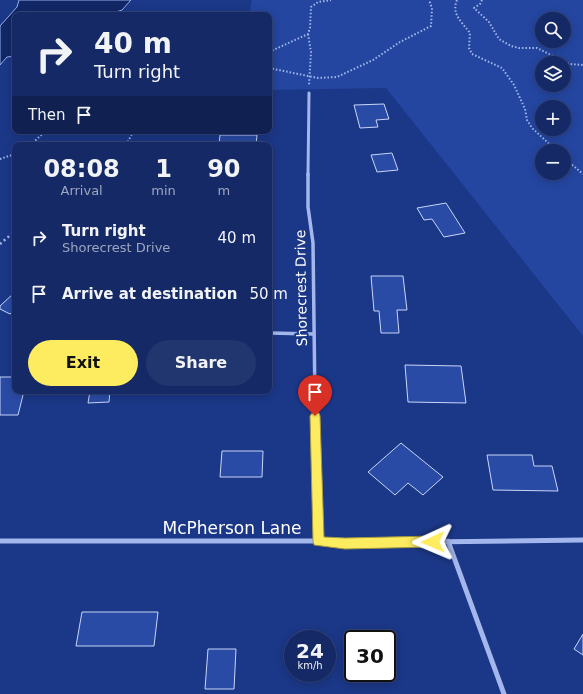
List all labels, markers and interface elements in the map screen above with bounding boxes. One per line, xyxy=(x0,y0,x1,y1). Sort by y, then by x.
map controls xyxy=(535,12,571,180)
button: search xyxy=(535,12,571,48)
text: 40 m xyxy=(94,27,172,60)
icon: right xyxy=(28,28,80,80)
button: layers xyxy=(535,56,571,92)
text: Turn right xyxy=(94,61,180,82)
button: + xyxy=(535,100,571,136)
icon: arrive xyxy=(73,104,95,126)
text: Then xyxy=(28,106,65,124)
button: − xyxy=(535,144,571,180)
text: 08:08 xyxy=(43,155,120,183)
text: 1 xyxy=(155,155,172,183)
text: 90 xyxy=(207,155,241,183)
text: Arrival xyxy=(60,183,103,198)
text: min xyxy=(151,183,176,198)
text: m xyxy=(218,183,230,198)
text: Turn right xyxy=(62,222,146,240)
icon: right xyxy=(28,227,50,249)
text: 40 m xyxy=(218,229,256,247)
street label: Shorecrest Drive xyxy=(292,230,310,346)
text: Shorecrest Drive xyxy=(62,240,170,255)
icon: arrive xyxy=(28,283,50,305)
text: Arrive at destination xyxy=(62,285,237,303)
text: 50 m xyxy=(249,285,288,303)
button: Exit xyxy=(28,340,138,386)
button: Share xyxy=(146,340,256,386)
pin xyxy=(298,375,332,416)
icon: arrive xyxy=(304,381,326,403)
street label: McPherson Lane xyxy=(162,518,302,538)
position arrow xyxy=(412,521,454,563)
speed limit sign: 30 xyxy=(344,630,396,682)
text: 24 xyxy=(296,639,324,663)
text: km/h xyxy=(297,660,323,671)

